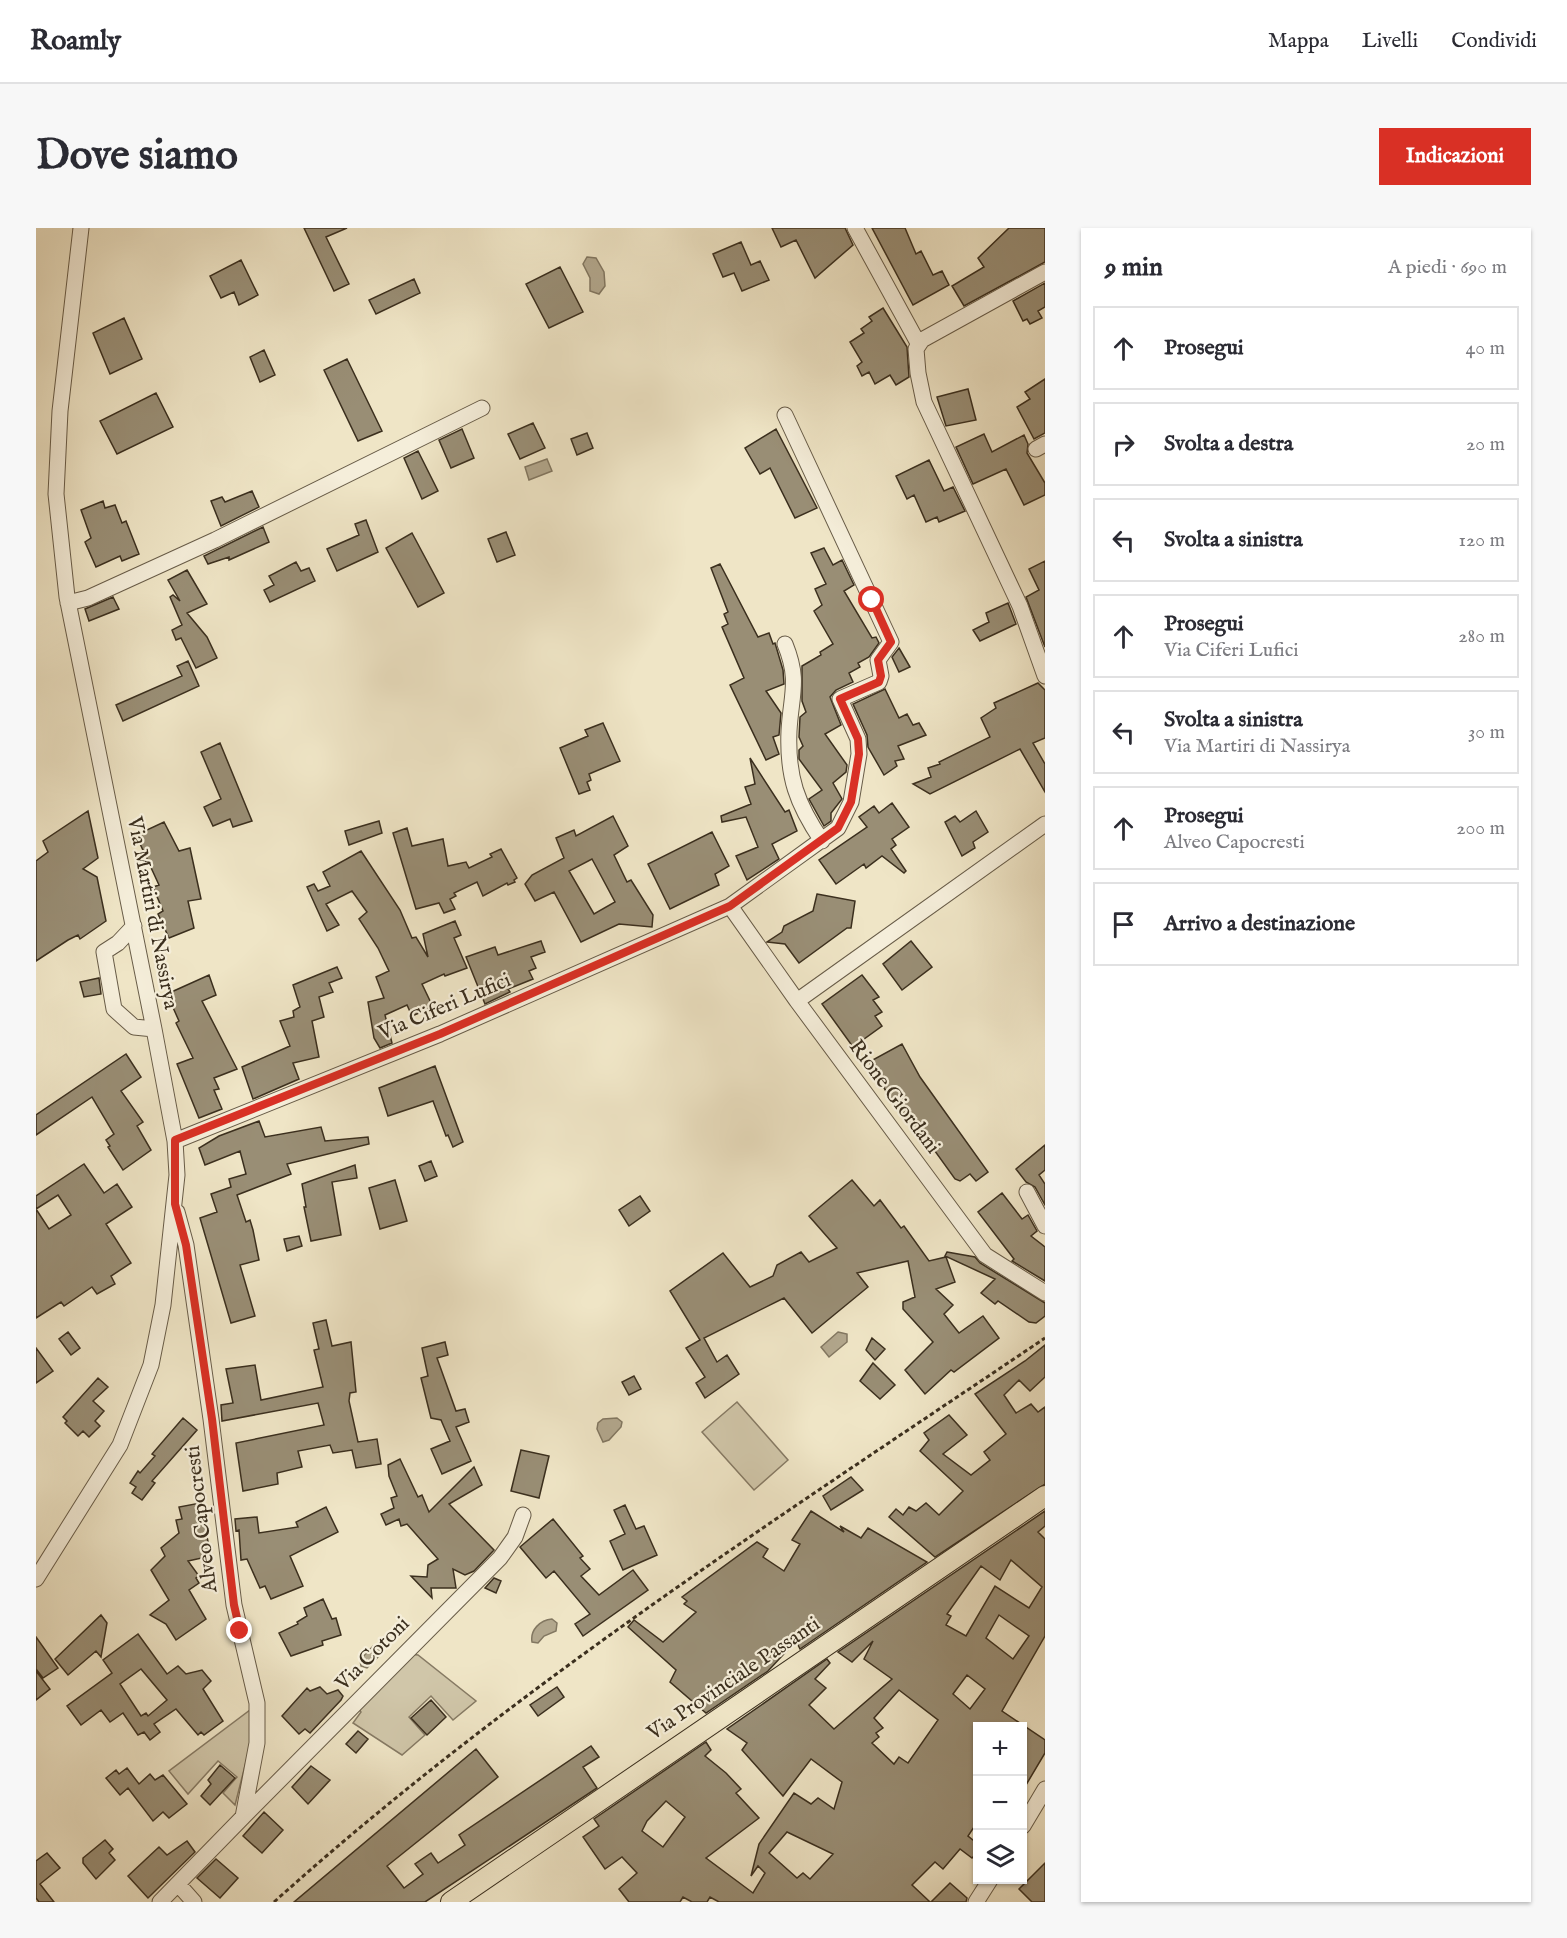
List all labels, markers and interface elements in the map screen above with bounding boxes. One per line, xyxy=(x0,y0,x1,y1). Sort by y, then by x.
text: Roamly xyxy=(30,24,121,59)
text: Mappa xyxy=(1268,28,1329,55)
text: Livelli xyxy=(1362,28,1418,55)
text: Condividi xyxy=(1451,28,1537,55)
button: Indicazioni xyxy=(1379,128,1531,185)
text: Dove siamo xyxy=(36,130,238,183)
text: 9 min xyxy=(1105,251,1163,284)
text: A piedi · 690 m xyxy=(1388,255,1507,280)
icon: ahead xyxy=(1107,332,1140,365)
text: Prosegui xyxy=(1164,334,1244,362)
text: 40 m xyxy=(1466,336,1505,361)
icon: right xyxy=(1107,428,1140,461)
text: Svolta a destra xyxy=(1164,430,1293,458)
text: 20 m xyxy=(1466,432,1505,457)
icon: left xyxy=(1107,524,1140,557)
text: Svolta a sinistra xyxy=(1164,526,1303,554)
text: 120 m xyxy=(1459,528,1505,553)
route start xyxy=(858,586,884,612)
text: Prosegui xyxy=(1164,610,1244,638)
icon: ahead xyxy=(1107,620,1140,653)
text: 280 m xyxy=(1458,624,1505,649)
text: Via Ciferi Lufici xyxy=(1164,638,1299,663)
text: Svolta a sinistra xyxy=(1164,706,1303,734)
icon: left xyxy=(1107,716,1140,749)
text: 30 m xyxy=(1468,720,1505,745)
text: Via Martiri di Nassirya xyxy=(1164,734,1350,759)
text: Prosegui xyxy=(1164,802,1244,830)
icon: ahead xyxy=(1107,812,1140,845)
street label: Via Martiri di Nassirya xyxy=(120,813,184,1013)
text: 200 m xyxy=(1456,816,1505,841)
text: Alveo Capocresti xyxy=(1164,830,1305,855)
icon: arrive xyxy=(1107,908,1140,941)
text: Arrivo a destinazione xyxy=(1164,910,1355,938)
street label: Via Ciferi Lufici xyxy=(374,967,515,1047)
street label: Rione Giordani xyxy=(842,1034,946,1160)
street label: Alveo Capocresti xyxy=(180,1444,225,1595)
street label: Via Cotoni xyxy=(329,1611,416,1698)
street label: Via Provinciale Passanti xyxy=(642,1611,826,1747)
route end xyxy=(226,1617,252,1643)
map controls xyxy=(973,1722,1027,1884)
button: + xyxy=(973,1722,1027,1776)
button: − xyxy=(973,1776,1027,1830)
button: layers xyxy=(973,1830,1027,1884)

